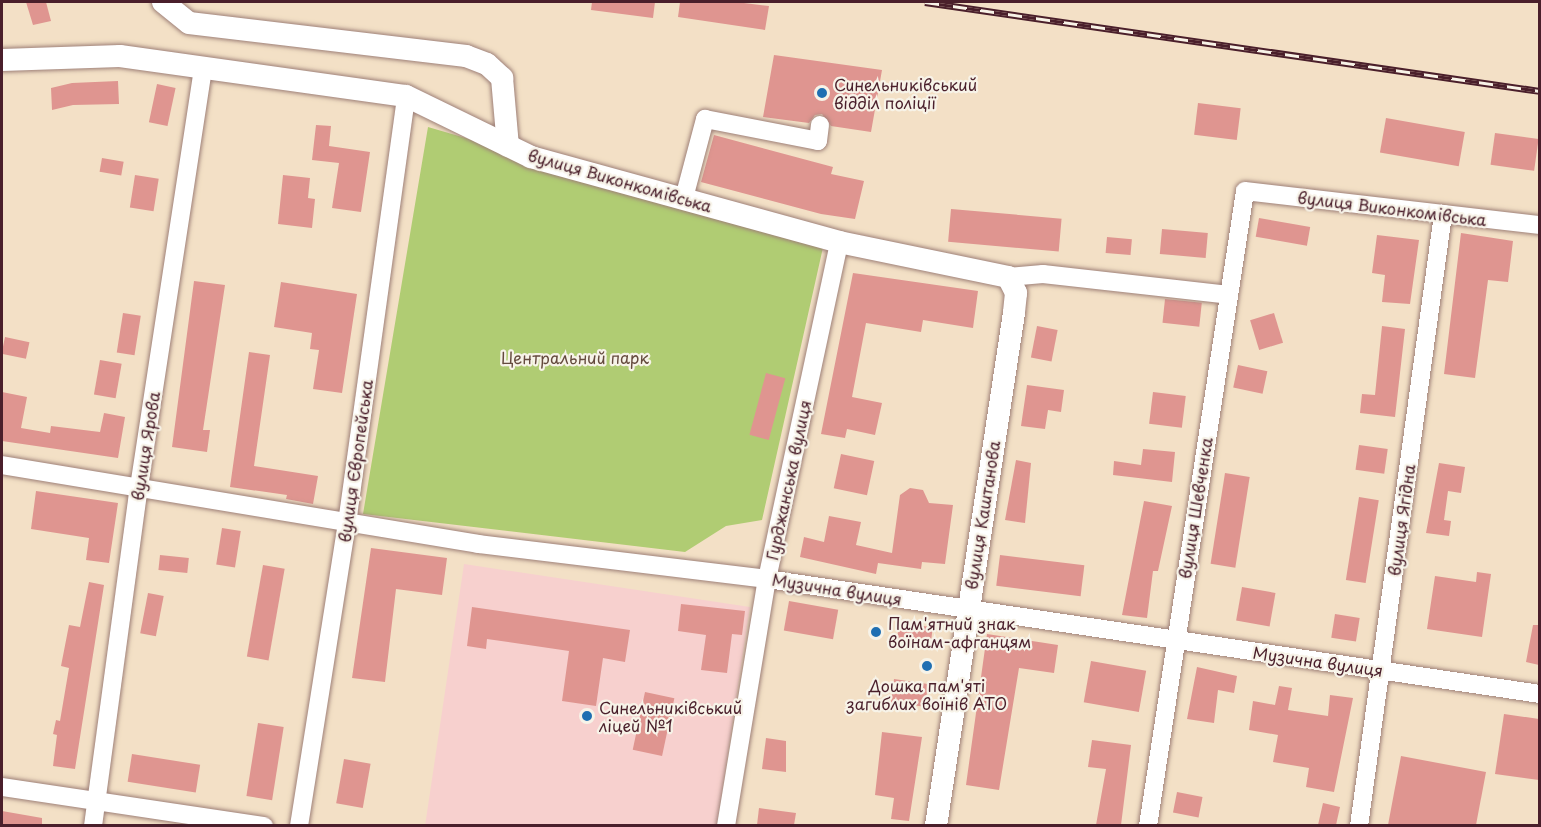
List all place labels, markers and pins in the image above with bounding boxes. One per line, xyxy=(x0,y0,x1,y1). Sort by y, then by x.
place label: Синельниківський відділ поліції xyxy=(834,74,977,112)
marker: Синельниківський відділ поліції xyxy=(815,86,829,100)
place label: Пам'ятний знак воїнам-афганцям xyxy=(888,613,1031,651)
marker: Пам'ятний знак воїнам-афганцям xyxy=(869,625,883,639)
marker: Дошка пам'яті загиблих воїнів АТО xyxy=(920,659,934,673)
place label: Дошка пам'яті загиблих воїнів АТО xyxy=(846,675,1008,713)
place label: Синельниківський ліцей №1 xyxy=(599,697,742,735)
marker: Синельниківський ліцей №1 xyxy=(580,709,594,723)

